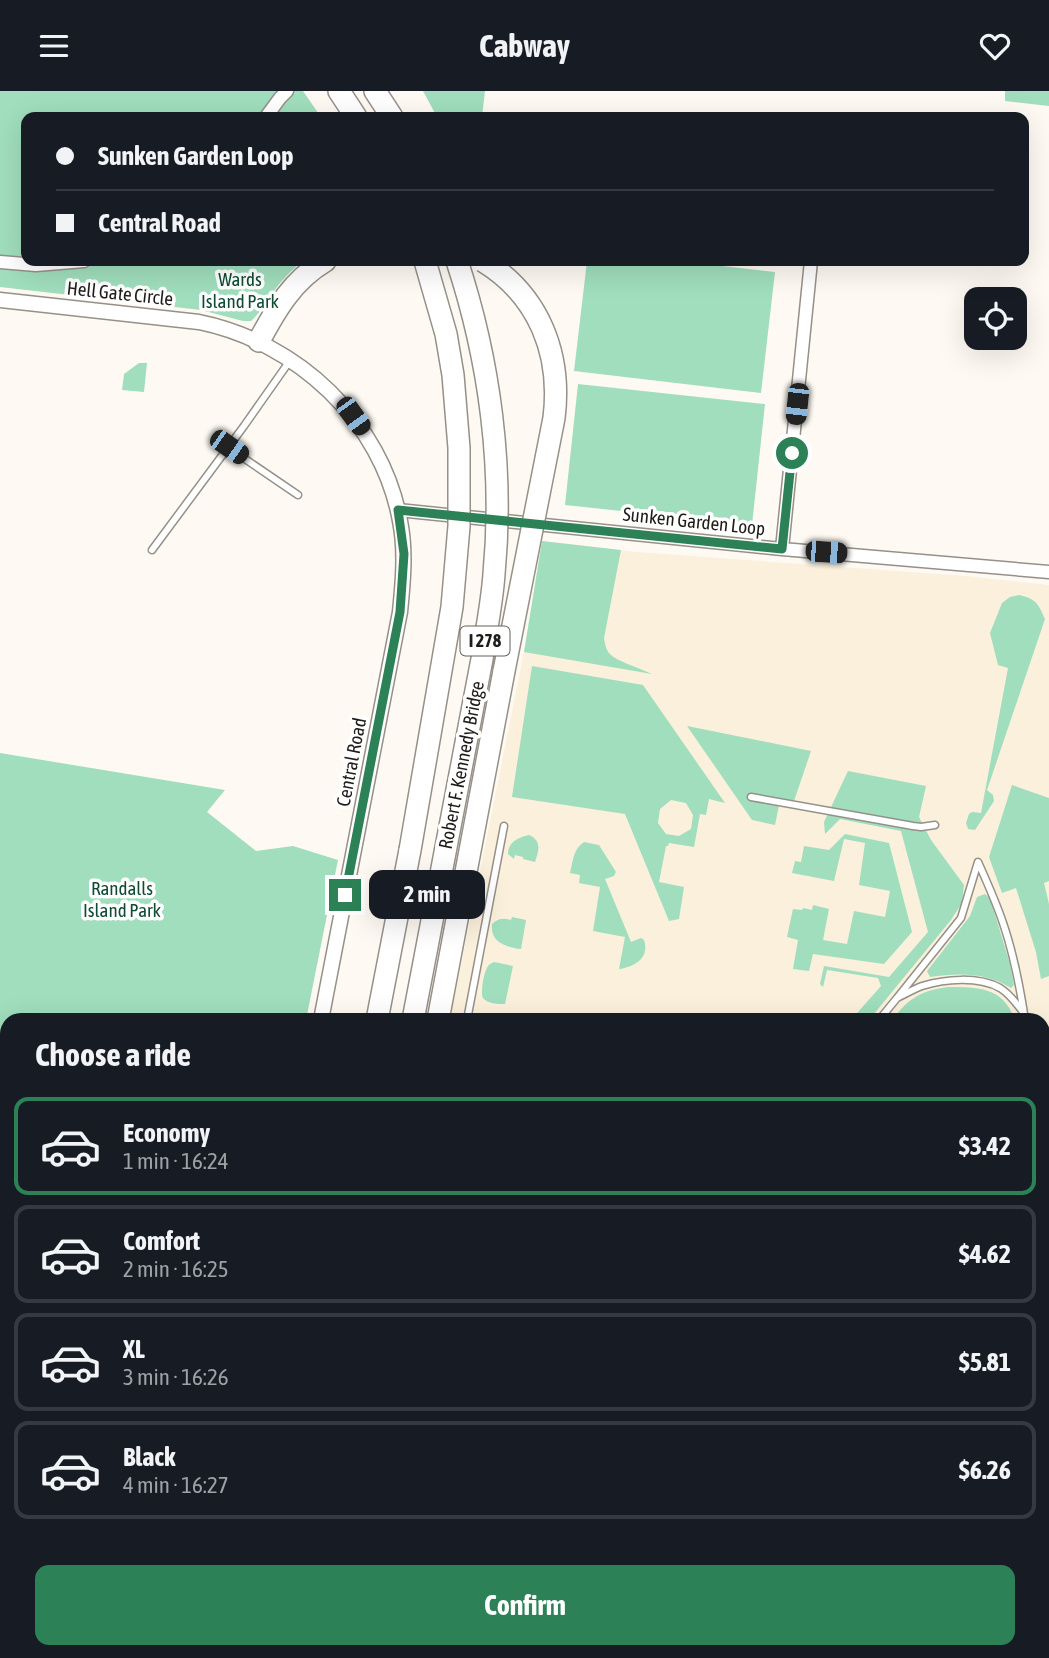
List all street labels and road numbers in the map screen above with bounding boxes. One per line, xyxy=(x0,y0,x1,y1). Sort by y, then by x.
street label: Hell Gate Circle xyxy=(66,276,174,310)
street label: Sunken Garden Loop xyxy=(622,503,766,539)
road number: I 278 xyxy=(461,627,510,655)
street label: Robert F. Kennedy Bridge xyxy=(434,679,488,851)
street label: Central Road xyxy=(332,716,370,808)

